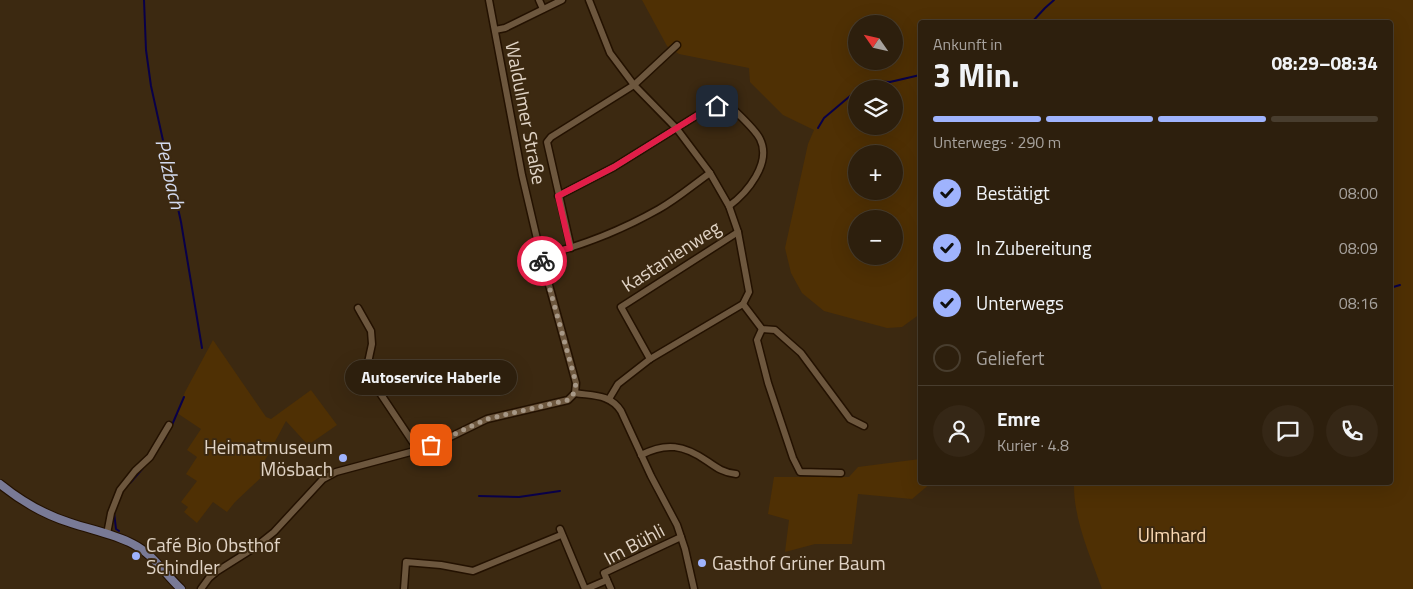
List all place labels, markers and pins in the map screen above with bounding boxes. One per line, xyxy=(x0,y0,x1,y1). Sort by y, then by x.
pin xyxy=(696,85,738,127)
callout: Autoservice Haberle xyxy=(345,360,517,395)
pin xyxy=(410,424,452,466)
place label: Heimatmuseum Mösbach xyxy=(204,432,333,483)
marker: Heimatmuseum Mösbach xyxy=(337,452,349,464)
place label: Café Bio Obsthof Schindler xyxy=(146,530,281,581)
place label: Gasthof Grüner Baum xyxy=(712,548,886,577)
marker: Café Bio Obsthof Schindler xyxy=(130,550,142,562)
marker: Gasthof Grüner Baum xyxy=(696,557,708,569)

